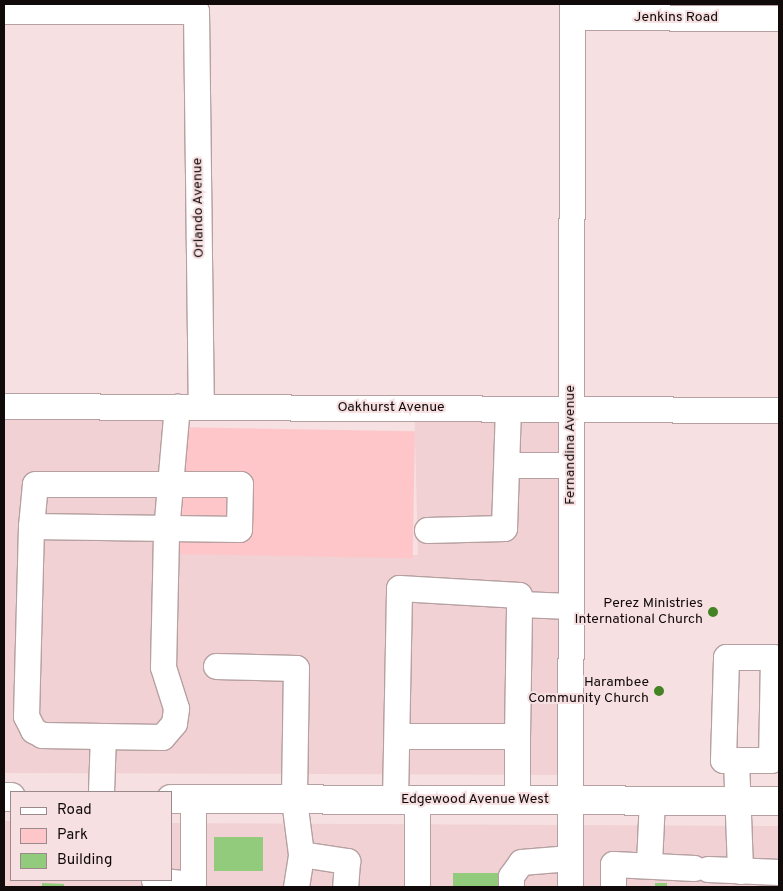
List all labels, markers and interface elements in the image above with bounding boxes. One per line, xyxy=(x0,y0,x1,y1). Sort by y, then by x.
street label: Jenkins Road xyxy=(634,10,718,26)
street label: Orlando Avenue xyxy=(190,157,208,259)
street label: Fernandina Avenue xyxy=(563,385,579,505)
street label: Oakhurst Avenue xyxy=(337,400,445,416)
place label: Perez Ministries International Church xyxy=(575,596,703,628)
marker: Perez Ministries International Church xyxy=(707,606,719,618)
place label: Harambee Community Church xyxy=(528,675,649,708)
marker: Harambee Community Church xyxy=(653,685,665,697)
legend xyxy=(10,791,172,881)
street label: Edgewood Avenue West xyxy=(401,792,549,808)
text: Road xyxy=(57,801,92,820)
text: Park xyxy=(57,826,88,845)
text: Building xyxy=(57,851,112,870)

